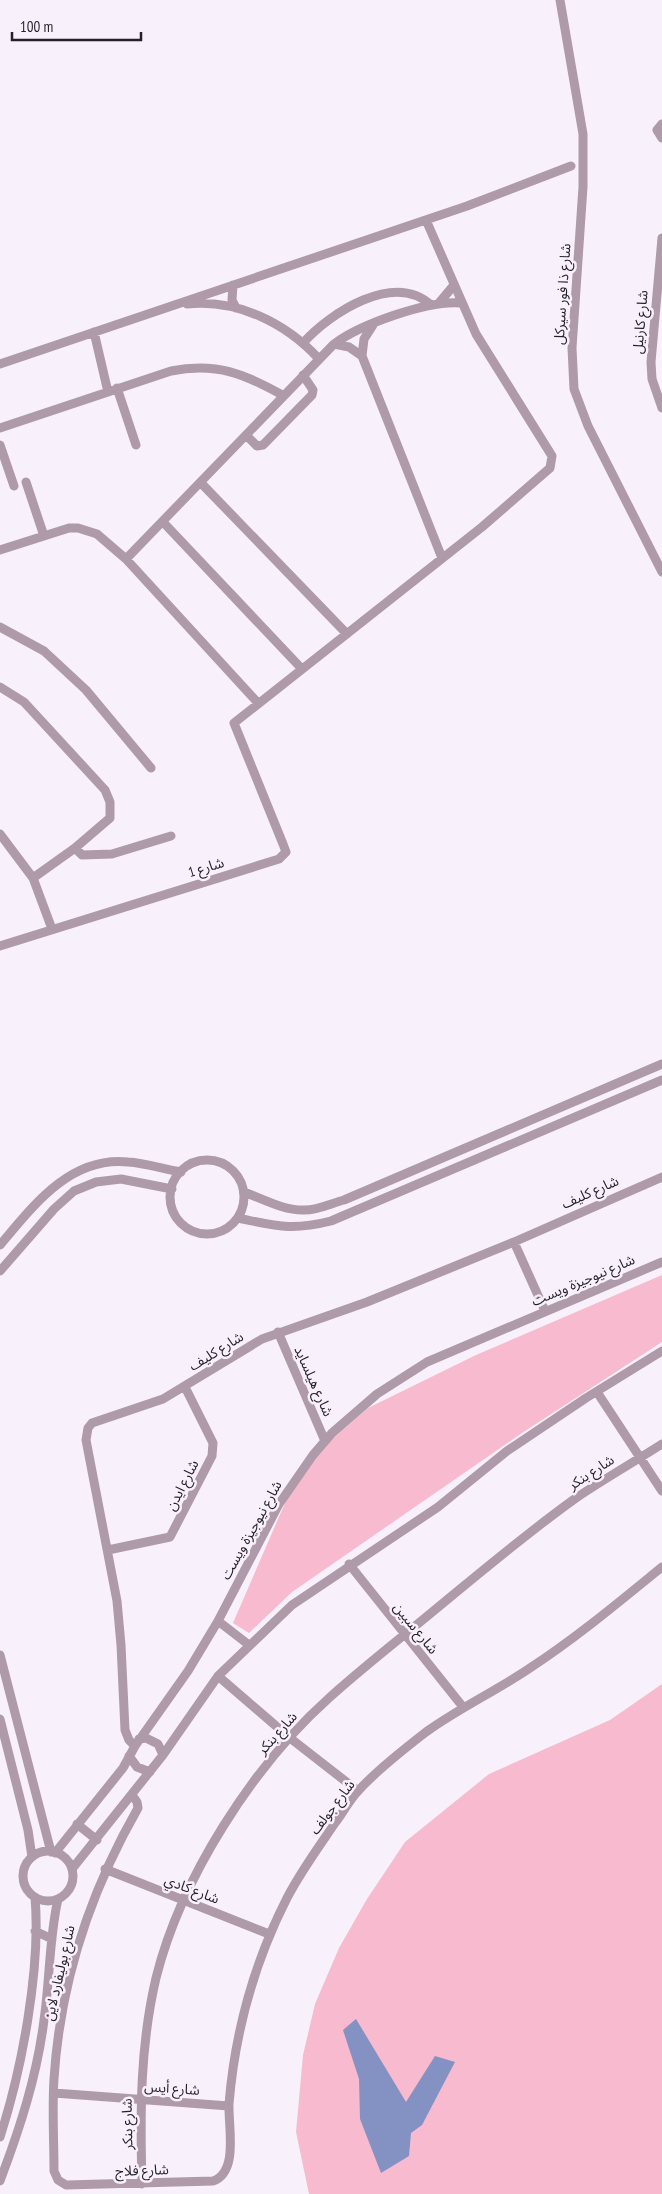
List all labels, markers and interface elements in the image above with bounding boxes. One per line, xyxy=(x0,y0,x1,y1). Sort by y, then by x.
scale bar xyxy=(12,10,141,42)
text: 100 m xyxy=(20,17,53,36)
street label: شارع ذا فور سيركل xyxy=(549,243,577,345)
street label: شارع كارنيل xyxy=(628,289,654,355)
street label: شارع 1 xyxy=(186,853,227,883)
street label: شارع كليف xyxy=(559,1171,622,1214)
street label: شارع نيوجيزة ويست xyxy=(529,1250,638,1312)
street label: شارع كليف xyxy=(185,1327,248,1376)
street label: شارع هيلسايد xyxy=(289,1343,338,1420)
street label: شارع بنكر xyxy=(564,1450,619,1496)
street label: شارع ايدن xyxy=(162,1456,204,1514)
street label: شارع نيوجيزة ويست xyxy=(216,1477,287,1584)
street label: شارع سبين xyxy=(388,1598,442,1659)
street label: شارع بنكر xyxy=(252,1708,302,1760)
street label: شارع جولف xyxy=(306,1776,360,1839)
street label: شارع كادي xyxy=(161,1870,222,1910)
street label: شارع بوليفارد لاين xyxy=(39,1923,81,2023)
street label: شارع أيس xyxy=(144,2077,200,2101)
street label: شارع بنكر xyxy=(118,2098,138,2151)
street label: شارع فلاج xyxy=(115,2160,169,2182)

